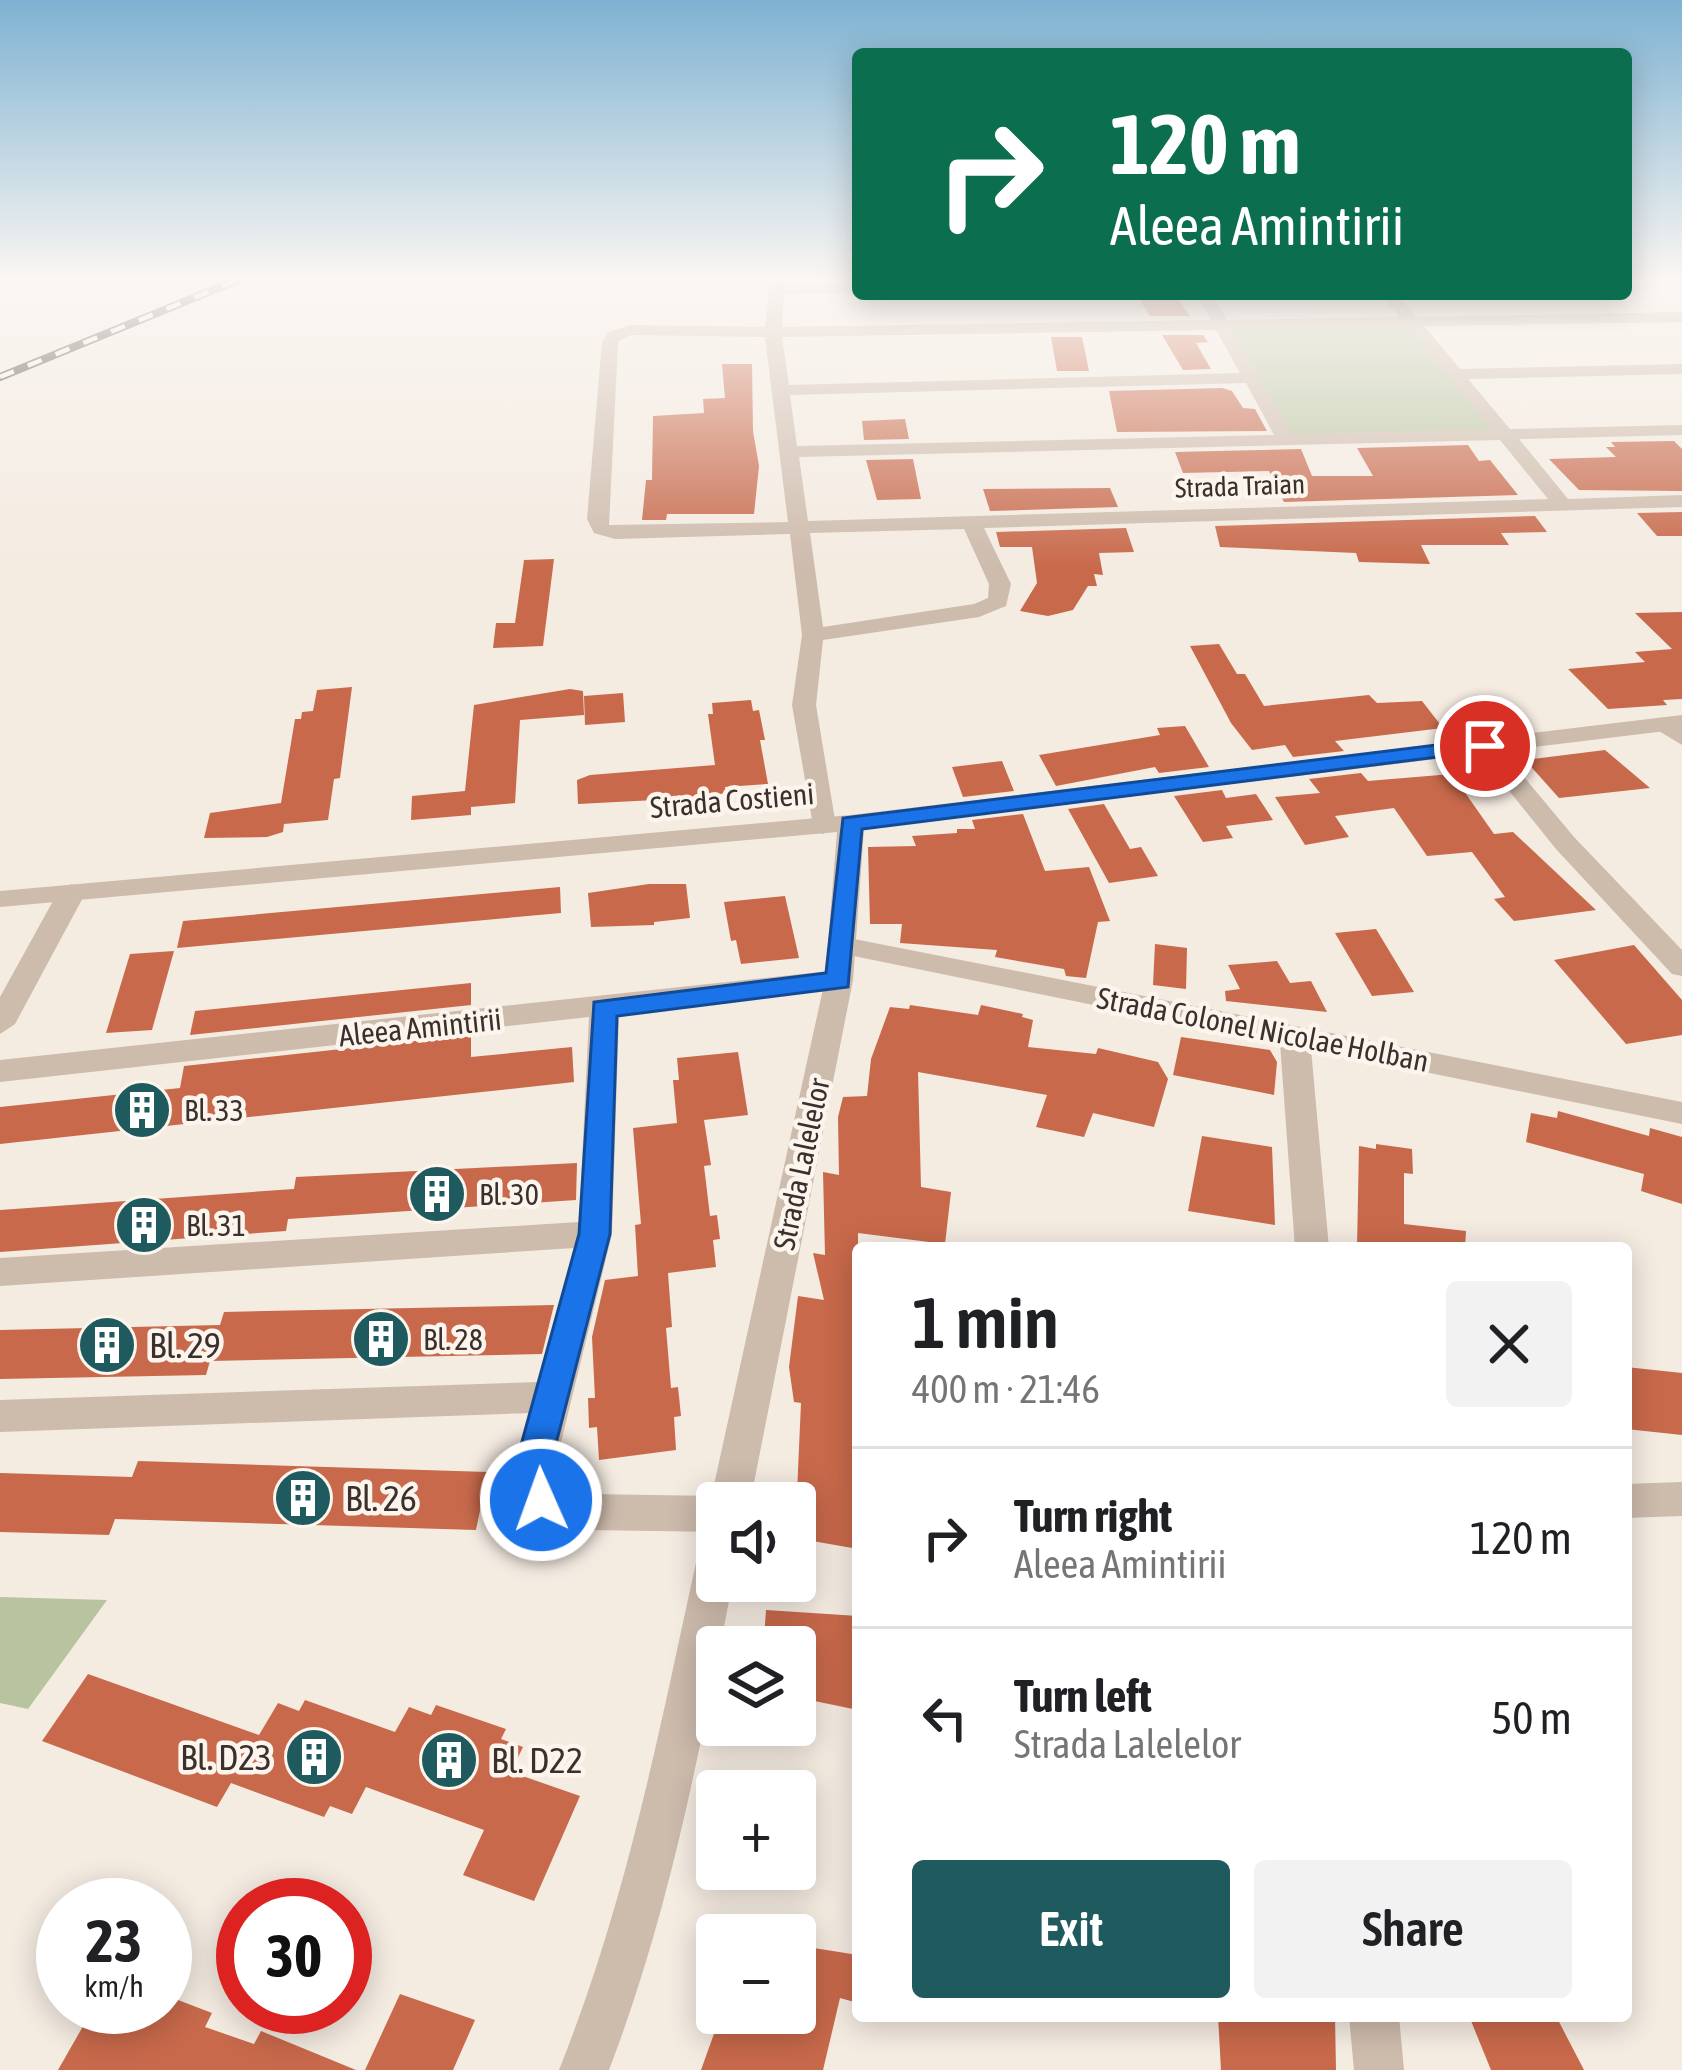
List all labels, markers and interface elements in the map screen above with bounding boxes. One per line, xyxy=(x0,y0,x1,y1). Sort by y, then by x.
icon: right xyxy=(912,96,1068,252)
text: 120 m xyxy=(1110,96,1300,192)
text: Aleea Amintirii xyxy=(1110,195,1404,256)
street label: Strada Traian xyxy=(1174,468,1306,504)
pin xyxy=(1434,695,1536,797)
icon: arrive xyxy=(1452,713,1518,779)
street label: Strada Costieni xyxy=(649,776,815,824)
street label: Strada Colonel Nicolae Holban xyxy=(1094,980,1432,1078)
street label: Aleea Amintirii xyxy=(337,1002,503,1052)
street label: Strada Lalelelor xyxy=(766,1074,836,1253)
building icon: Bl. 33 xyxy=(111,1079,173,1141)
place label: Bl. 33 xyxy=(184,1093,244,1127)
building icon: Bl. 30 xyxy=(406,1163,468,1225)
place label: Bl. 30 xyxy=(479,1177,539,1211)
building icon: Bl. 31 xyxy=(113,1194,175,1256)
place label: Bl. 31 xyxy=(186,1208,246,1242)
text: 1 min xyxy=(912,1281,1059,1363)
button: close xyxy=(1446,1281,1572,1407)
building icon: Bl. 28 xyxy=(350,1308,412,1370)
building icon: Bl. 29 xyxy=(76,1314,138,1376)
place label: Bl. 28 xyxy=(423,1322,483,1356)
place label: Bl. 29 xyxy=(149,1324,221,1366)
text: 400 m · 21:46 xyxy=(912,1367,1100,1411)
position arrow xyxy=(478,1437,604,1563)
building icon: Bl. 26 xyxy=(272,1467,334,1529)
place label: Bl. 26 xyxy=(345,1477,417,1519)
map controls xyxy=(696,1482,816,2034)
button: sound xyxy=(696,1482,816,1602)
text: Turn right xyxy=(1014,1490,1172,1542)
icon: right xyxy=(912,1505,978,1571)
text: 120 m xyxy=(1470,1512,1572,1564)
text: Aleea Amintirii xyxy=(1014,1542,1226,1586)
button: layers xyxy=(696,1626,816,1746)
text: Turn left xyxy=(1014,1670,1152,1722)
icon: left xyxy=(912,1685,978,1751)
text: 50 m xyxy=(1491,1692,1572,1744)
text: Strada Lalelelor xyxy=(1014,1722,1241,1766)
building icon: Bl. D23 xyxy=(283,1726,345,1788)
building icon: Bl. D22 xyxy=(418,1729,480,1791)
place label: Bl. D23 xyxy=(180,1736,272,1778)
place label: Bl. D22 xyxy=(491,1739,583,1781)
button: + xyxy=(696,1770,816,1890)
button: Exit xyxy=(912,1860,1230,1998)
button: Share xyxy=(1254,1860,1572,1998)
speed limit sign: 30 xyxy=(216,1878,372,2034)
text: 23 xyxy=(86,1906,142,1975)
button: − xyxy=(696,1914,816,2034)
text: km/h xyxy=(84,1969,144,2003)

